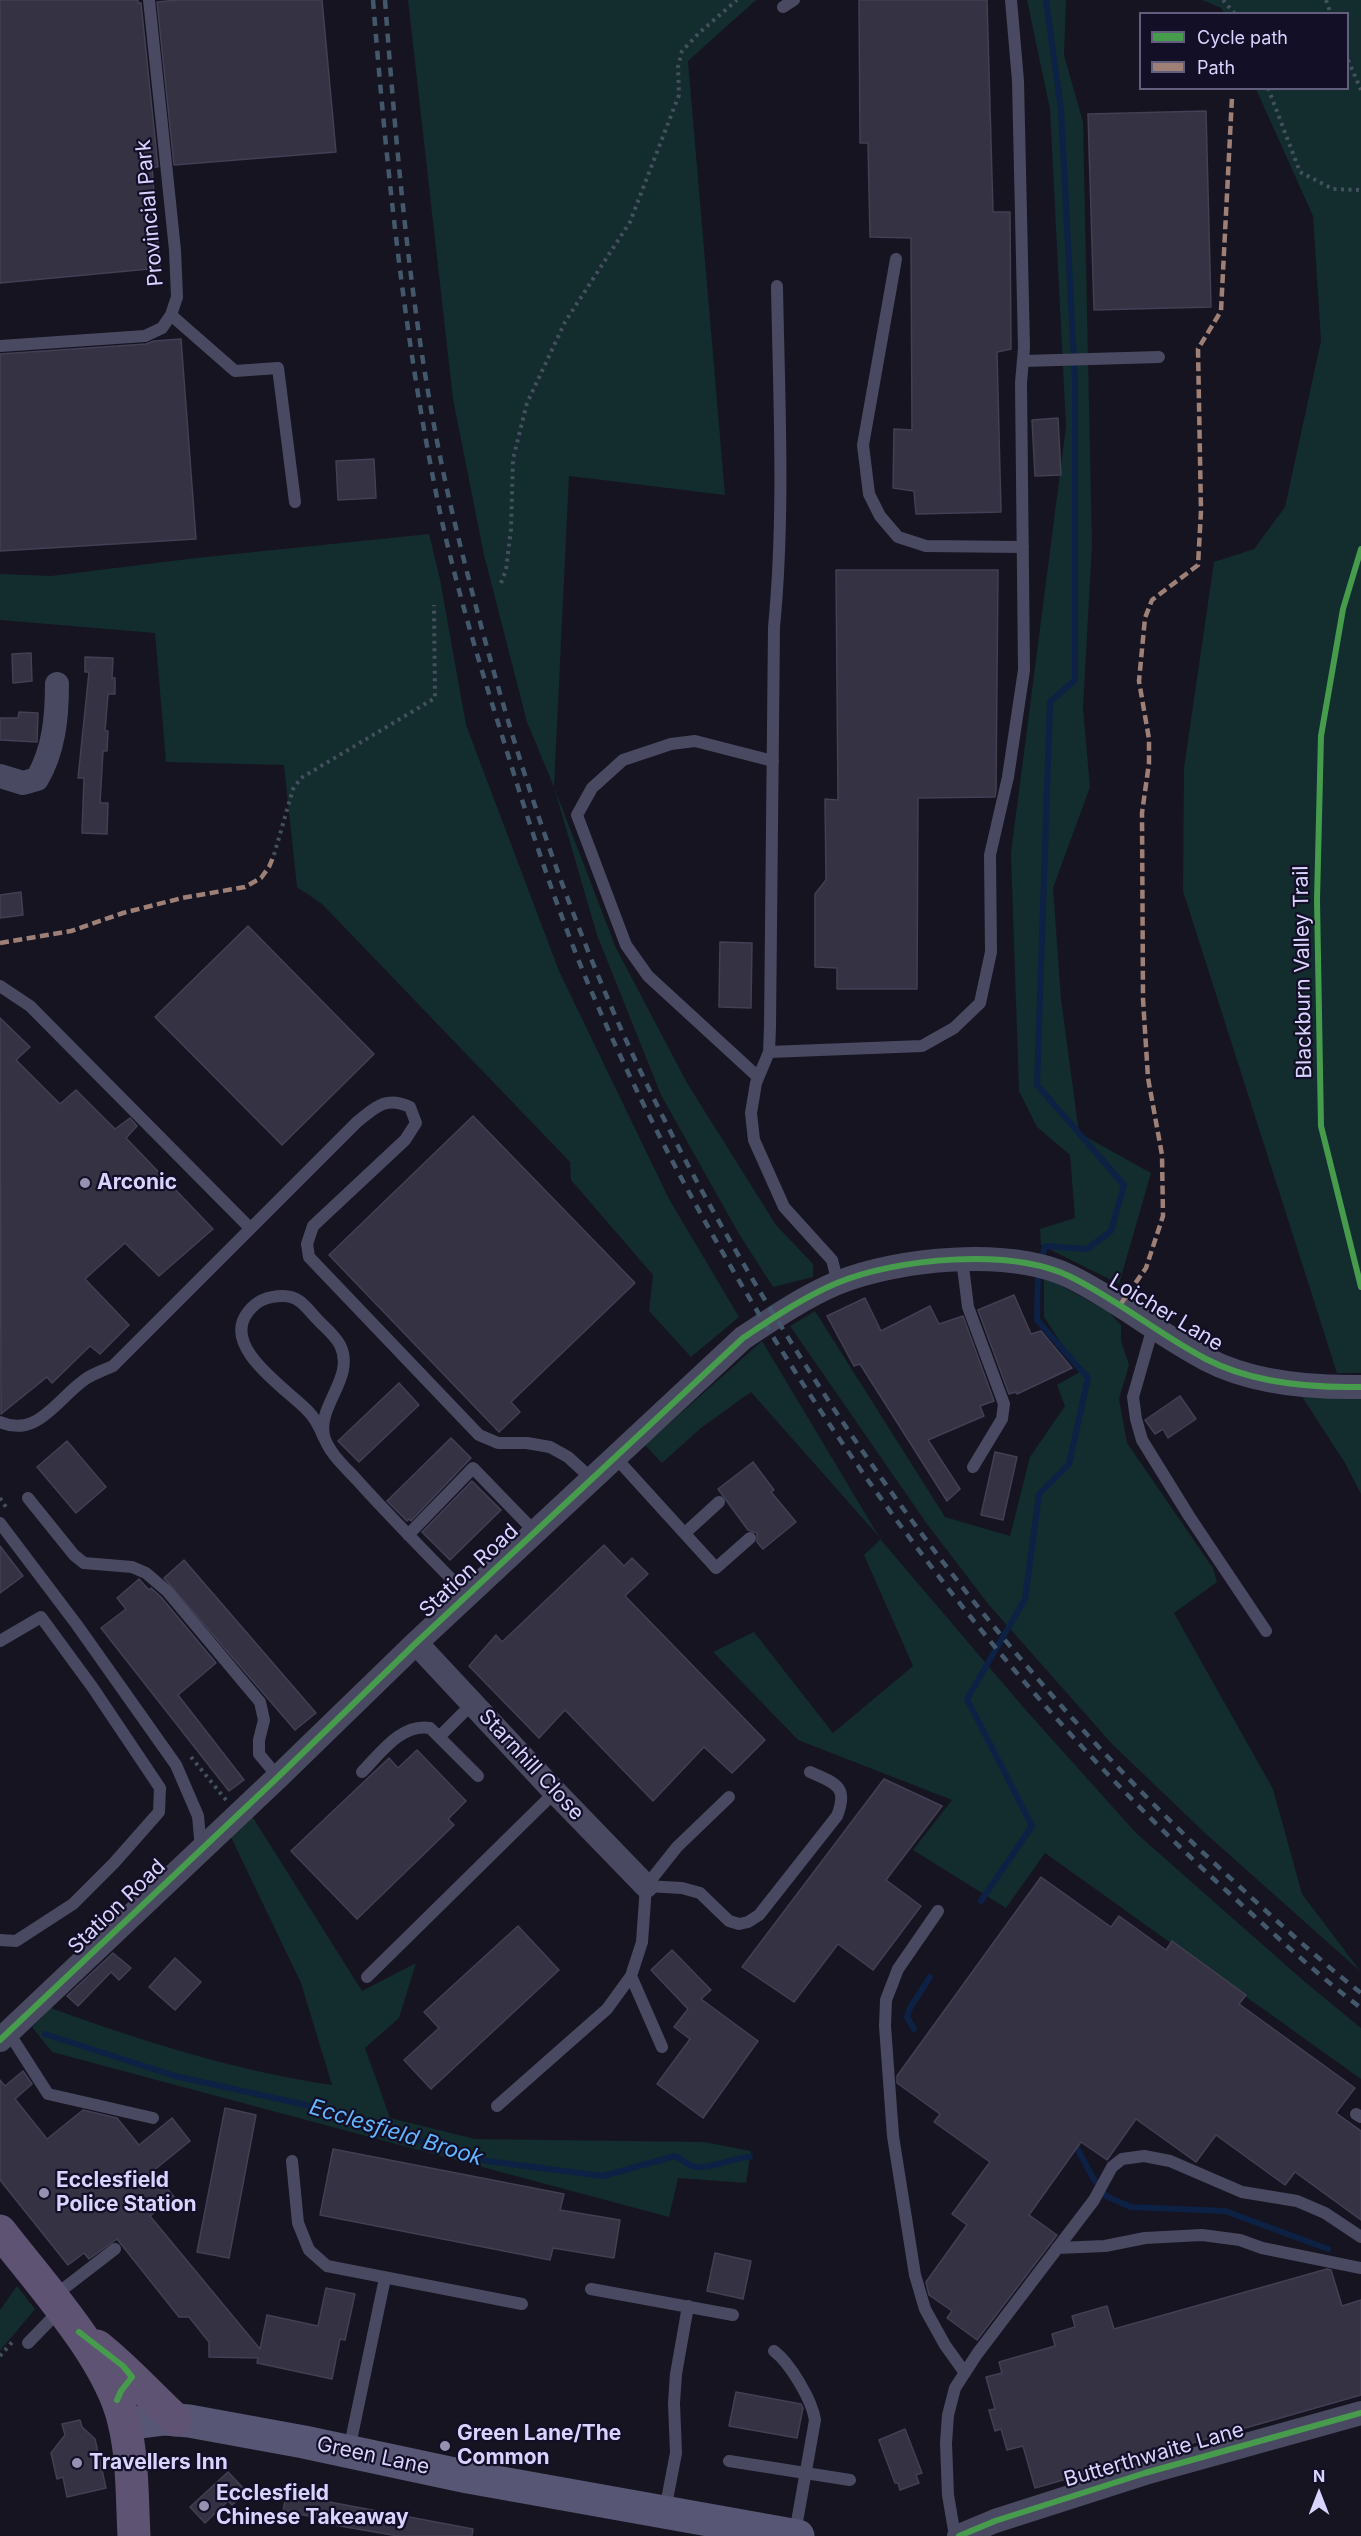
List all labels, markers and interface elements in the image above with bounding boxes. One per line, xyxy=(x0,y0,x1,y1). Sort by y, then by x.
legend xyxy=(1139,12,1349,90)
text: Cycle path xyxy=(1197,27,1288,48)
text: Path xyxy=(1197,57,1235,78)
street label: Provincial Park xyxy=(131,139,169,287)
street label: Blackburn Valley Trail xyxy=(1289,865,1317,1079)
place label: Arconic xyxy=(97,1170,177,1196)
marker: Arconic xyxy=(78,1176,92,1190)
street label: Loicher Lane xyxy=(1105,1269,1227,1357)
street label: Station Road xyxy=(414,1519,524,1623)
street label: Starnhill Close xyxy=(473,1704,589,1826)
street label: Station Road xyxy=(63,1854,171,1960)
water label: Ecclesfield Brook xyxy=(306,2094,486,2172)
place label: Ecclesfield Police Station xyxy=(56,2168,197,2218)
marker: Ecclesfield Police Station xyxy=(37,2186,51,2200)
street label: Butterthwaite Lane xyxy=(1061,2417,1247,2493)
place label: Green Lane/The Common xyxy=(457,2421,621,2471)
street label: Green Lane xyxy=(314,2432,432,2480)
marker: Green Lane/The Common xyxy=(438,2439,452,2453)
place label: Travellers Inn xyxy=(89,2450,228,2476)
marker: Travellers Inn xyxy=(70,2456,84,2470)
north arrow xyxy=(1289,2464,1349,2524)
text: N xyxy=(1313,2466,1325,2486)
place label: Ecclesfield Chinese Takeaway xyxy=(216,2481,409,2531)
marker: Ecclesfield Chinese Takeaway xyxy=(197,2499,211,2513)

